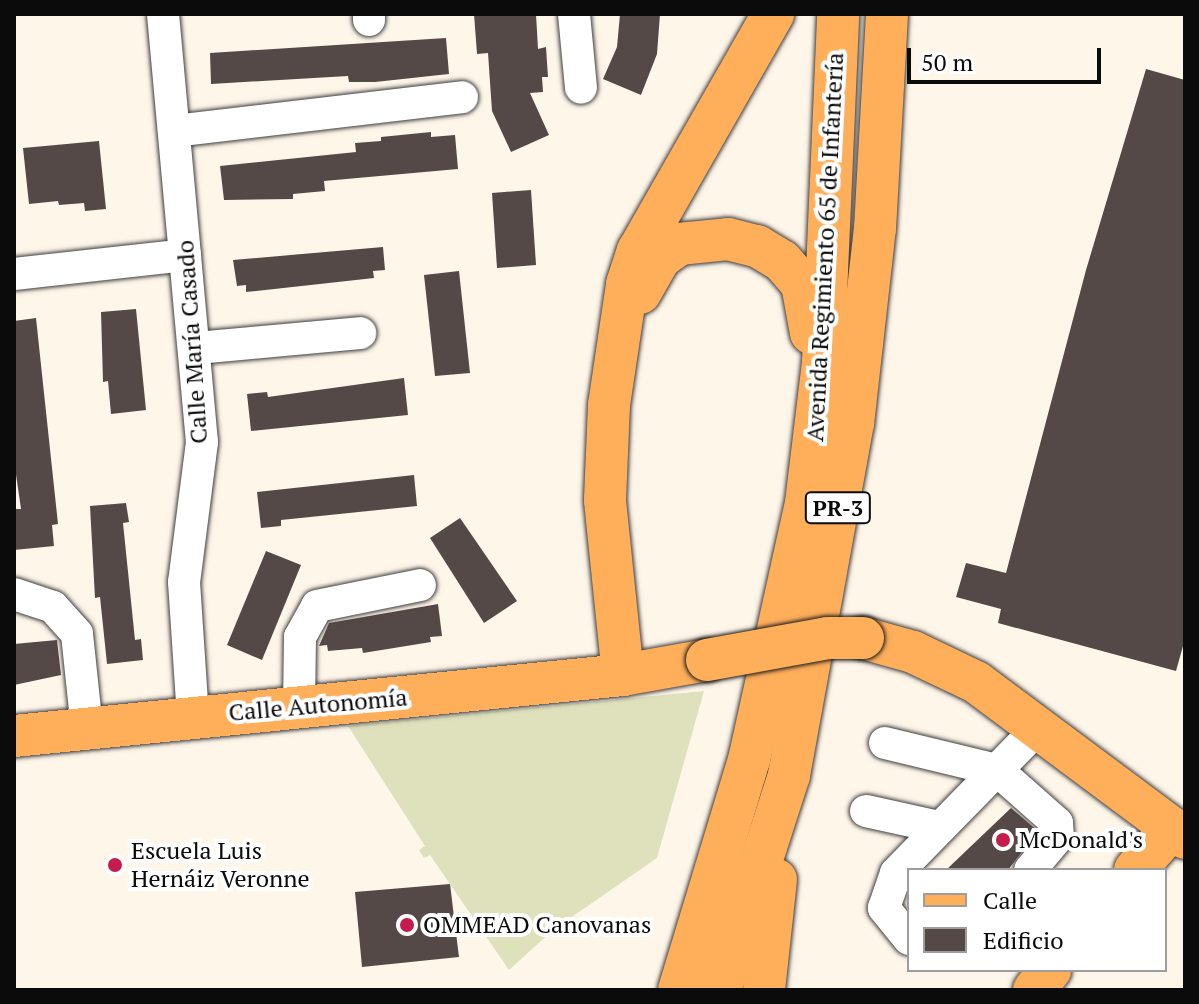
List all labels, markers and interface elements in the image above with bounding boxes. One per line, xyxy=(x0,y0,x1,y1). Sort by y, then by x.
scale bar xyxy=(911,32,1105,82)
text: 50 m xyxy=(921,46,973,78)
street label: Avenida Regimiento 65 de Infantería xyxy=(800,52,850,442)
street label: Calle María Casado xyxy=(171,239,213,445)
road number: PR-3 xyxy=(804,490,872,526)
street label: Calle Autonomía xyxy=(227,683,409,727)
place label: McDonald's xyxy=(1019,826,1143,854)
marker: McDonald's xyxy=(994,831,1012,849)
place label: Escuela Luis Hernáiz Veronne xyxy=(131,837,310,893)
marker: Escuela Luis Hernáiz Veronne xyxy=(106,856,124,874)
legend xyxy=(907,868,1167,972)
text: Calle xyxy=(983,884,1037,916)
place label: OMMEAD Canovanas xyxy=(423,911,651,939)
marker: OMMEAD Canovanas xyxy=(398,916,416,934)
text: Edificio xyxy=(983,924,1064,956)

